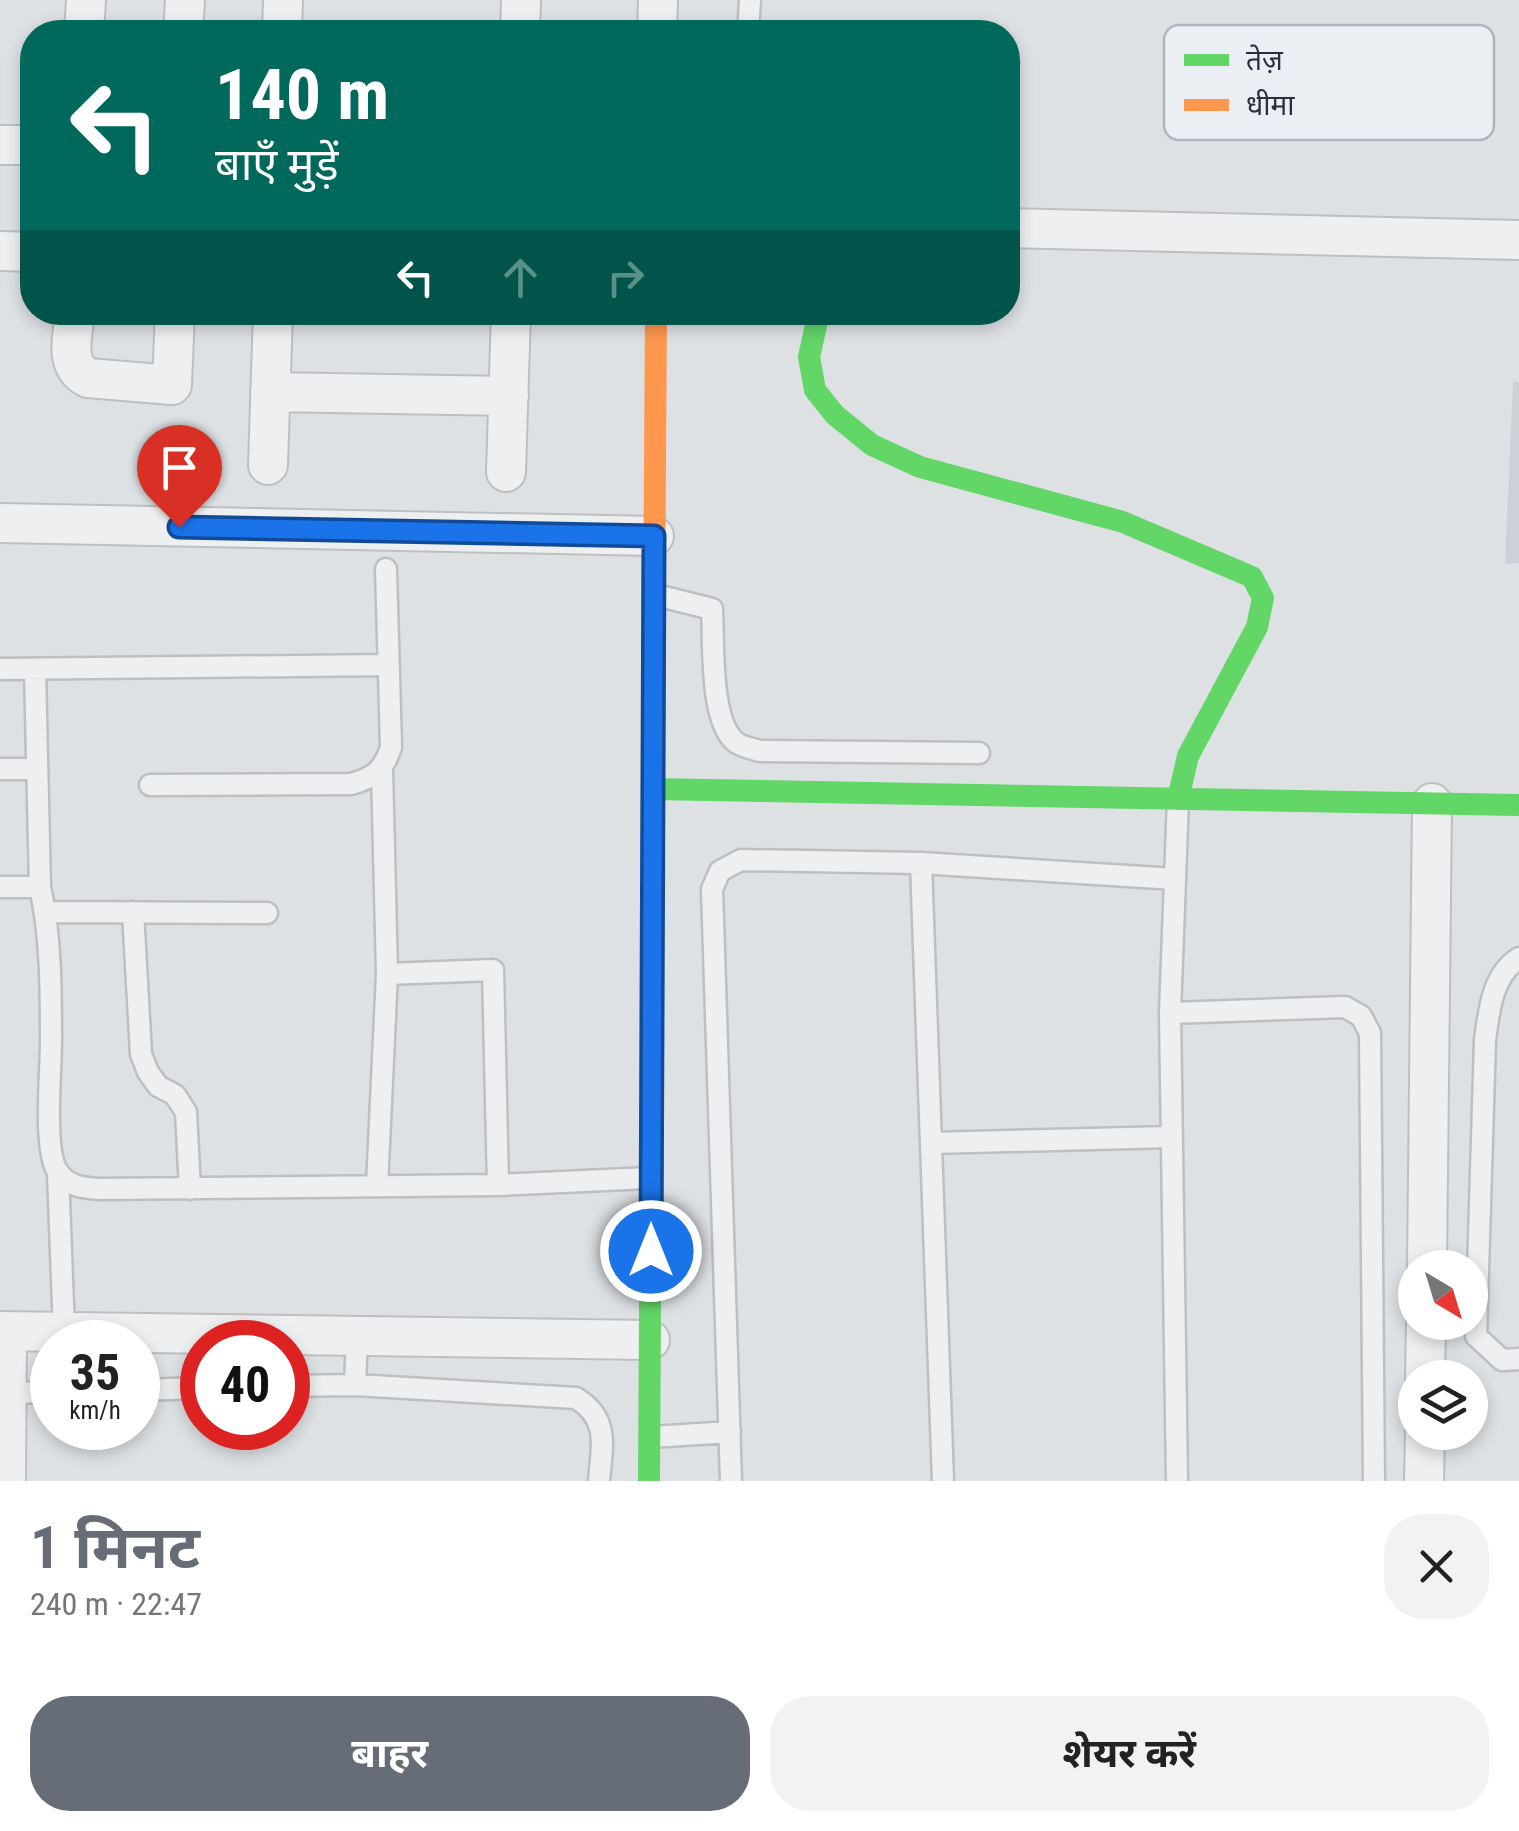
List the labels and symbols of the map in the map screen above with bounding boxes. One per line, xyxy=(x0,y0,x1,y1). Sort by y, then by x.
legend xyxy=(1164,25,1494,140)
text: तेज़ xyxy=(1246,44,1284,77)
text: धीमा xyxy=(1246,89,1295,122)
pin xyxy=(137,425,222,528)
position arrow xyxy=(599,1199,703,1303)
north arrow xyxy=(1398,1250,1488,1340)
speed limit sign: 40 xyxy=(180,1320,310,1450)

